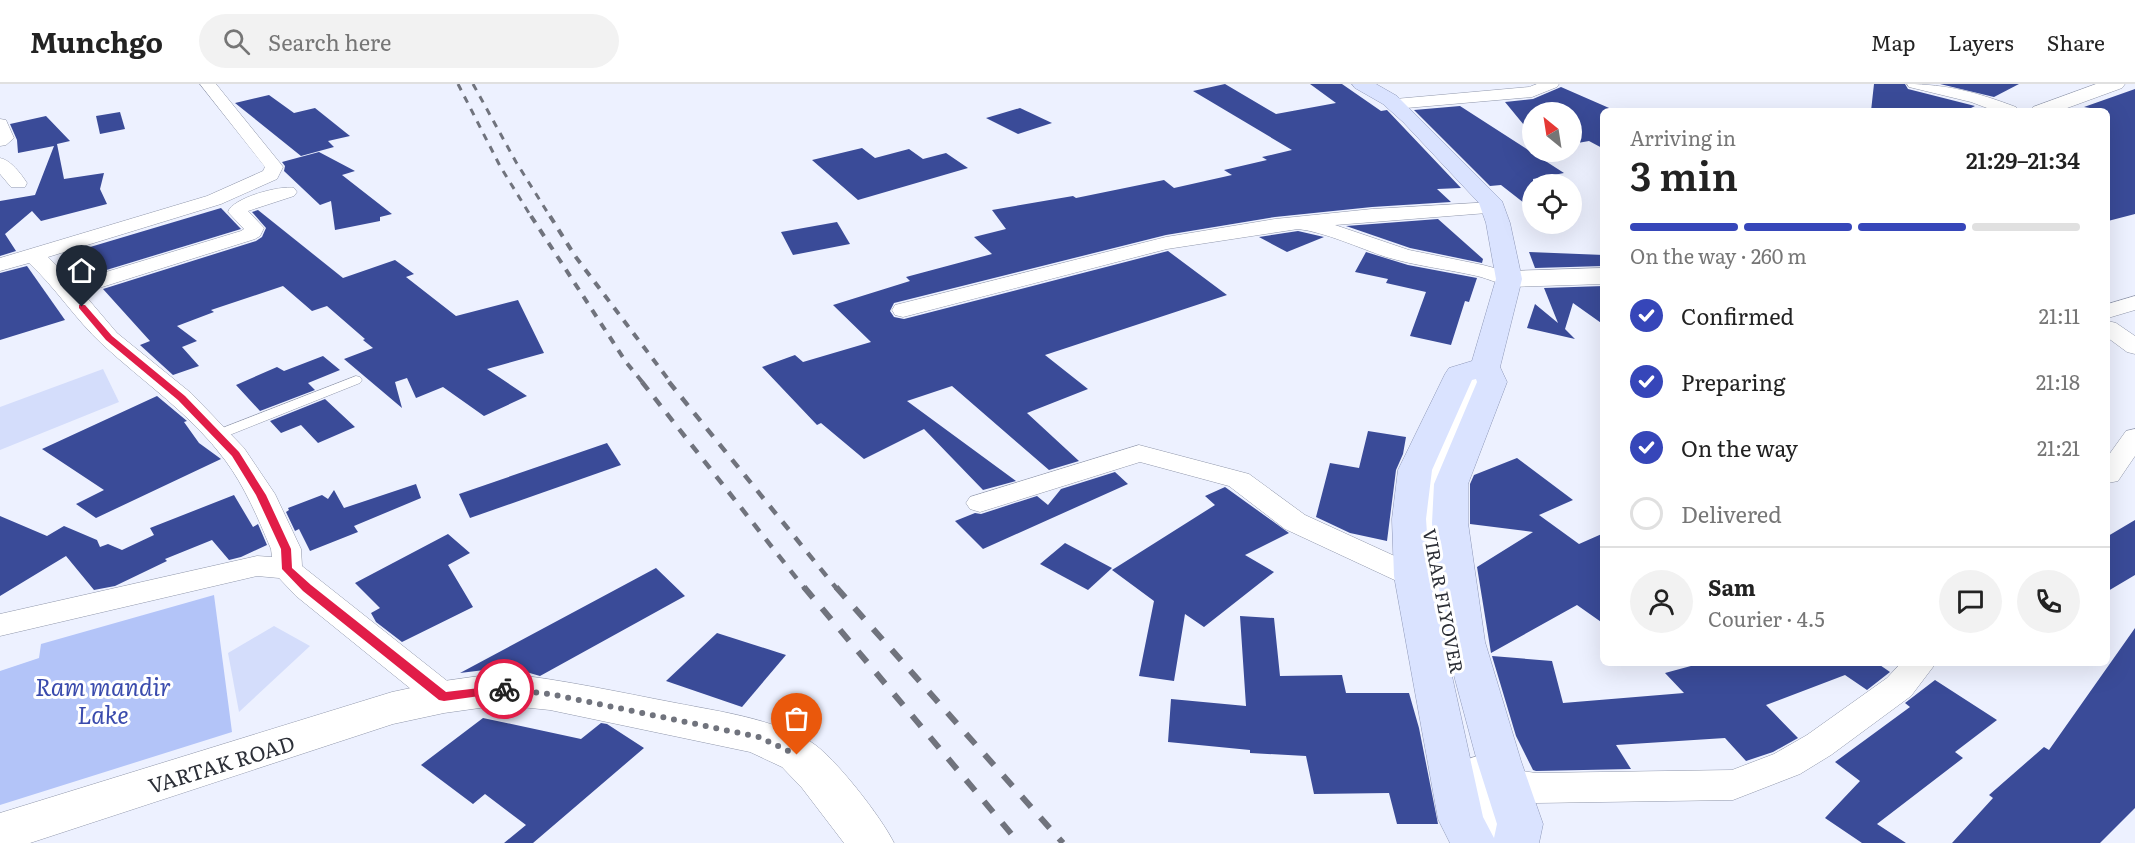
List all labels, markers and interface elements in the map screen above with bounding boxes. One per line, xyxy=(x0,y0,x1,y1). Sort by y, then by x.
search box xyxy=(199,14,619,68)
text: Munchgo xyxy=(30,20,163,62)
icon: search xyxy=(220,25,253,58)
text: Search here xyxy=(268,25,391,58)
text: Map xyxy=(1871,26,1916,57)
text: Layers xyxy=(1949,26,2014,57)
text: Share xyxy=(2047,26,2105,57)
north arrow xyxy=(1522,102,1582,162)
map controls xyxy=(1522,102,1582,234)
text: Arriving in xyxy=(1630,122,1736,152)
text: 21:29–21:34 xyxy=(1966,143,2080,176)
text: 3 min xyxy=(1630,145,1738,203)
button: locate xyxy=(1522,174,1582,234)
text: On the way · 260 m xyxy=(1630,240,1807,270)
pin xyxy=(56,245,107,307)
icon: home xyxy=(65,254,98,287)
icon: check xyxy=(1630,299,1663,332)
text: Confirmed xyxy=(1681,299,1794,332)
text: 21:11 xyxy=(2039,300,2080,330)
icon: check xyxy=(1630,365,1663,398)
text: Preparing xyxy=(1681,365,1785,398)
text: 21:18 xyxy=(2036,366,2080,396)
icon: check xyxy=(1630,431,1663,464)
text: On the way xyxy=(1681,431,1798,464)
text: 21:21 xyxy=(2037,432,2080,462)
text: Delivered xyxy=(1681,497,1782,530)
street label: VIRAR FLYOVER xyxy=(1417,526,1471,676)
button: person xyxy=(1630,570,1693,633)
text: Sam xyxy=(1708,570,1756,603)
button: chat xyxy=(1939,570,2002,633)
button: phone xyxy=(2017,570,2080,633)
text: Courier · 4.5 xyxy=(1708,603,1825,633)
courier xyxy=(474,659,534,719)
water label: Ram mandir Lake xyxy=(35,668,171,731)
icon: bike xyxy=(488,673,521,706)
pin xyxy=(771,693,822,755)
icon: bag xyxy=(780,702,813,735)
street label: VARTAK ROAD xyxy=(144,726,298,800)

